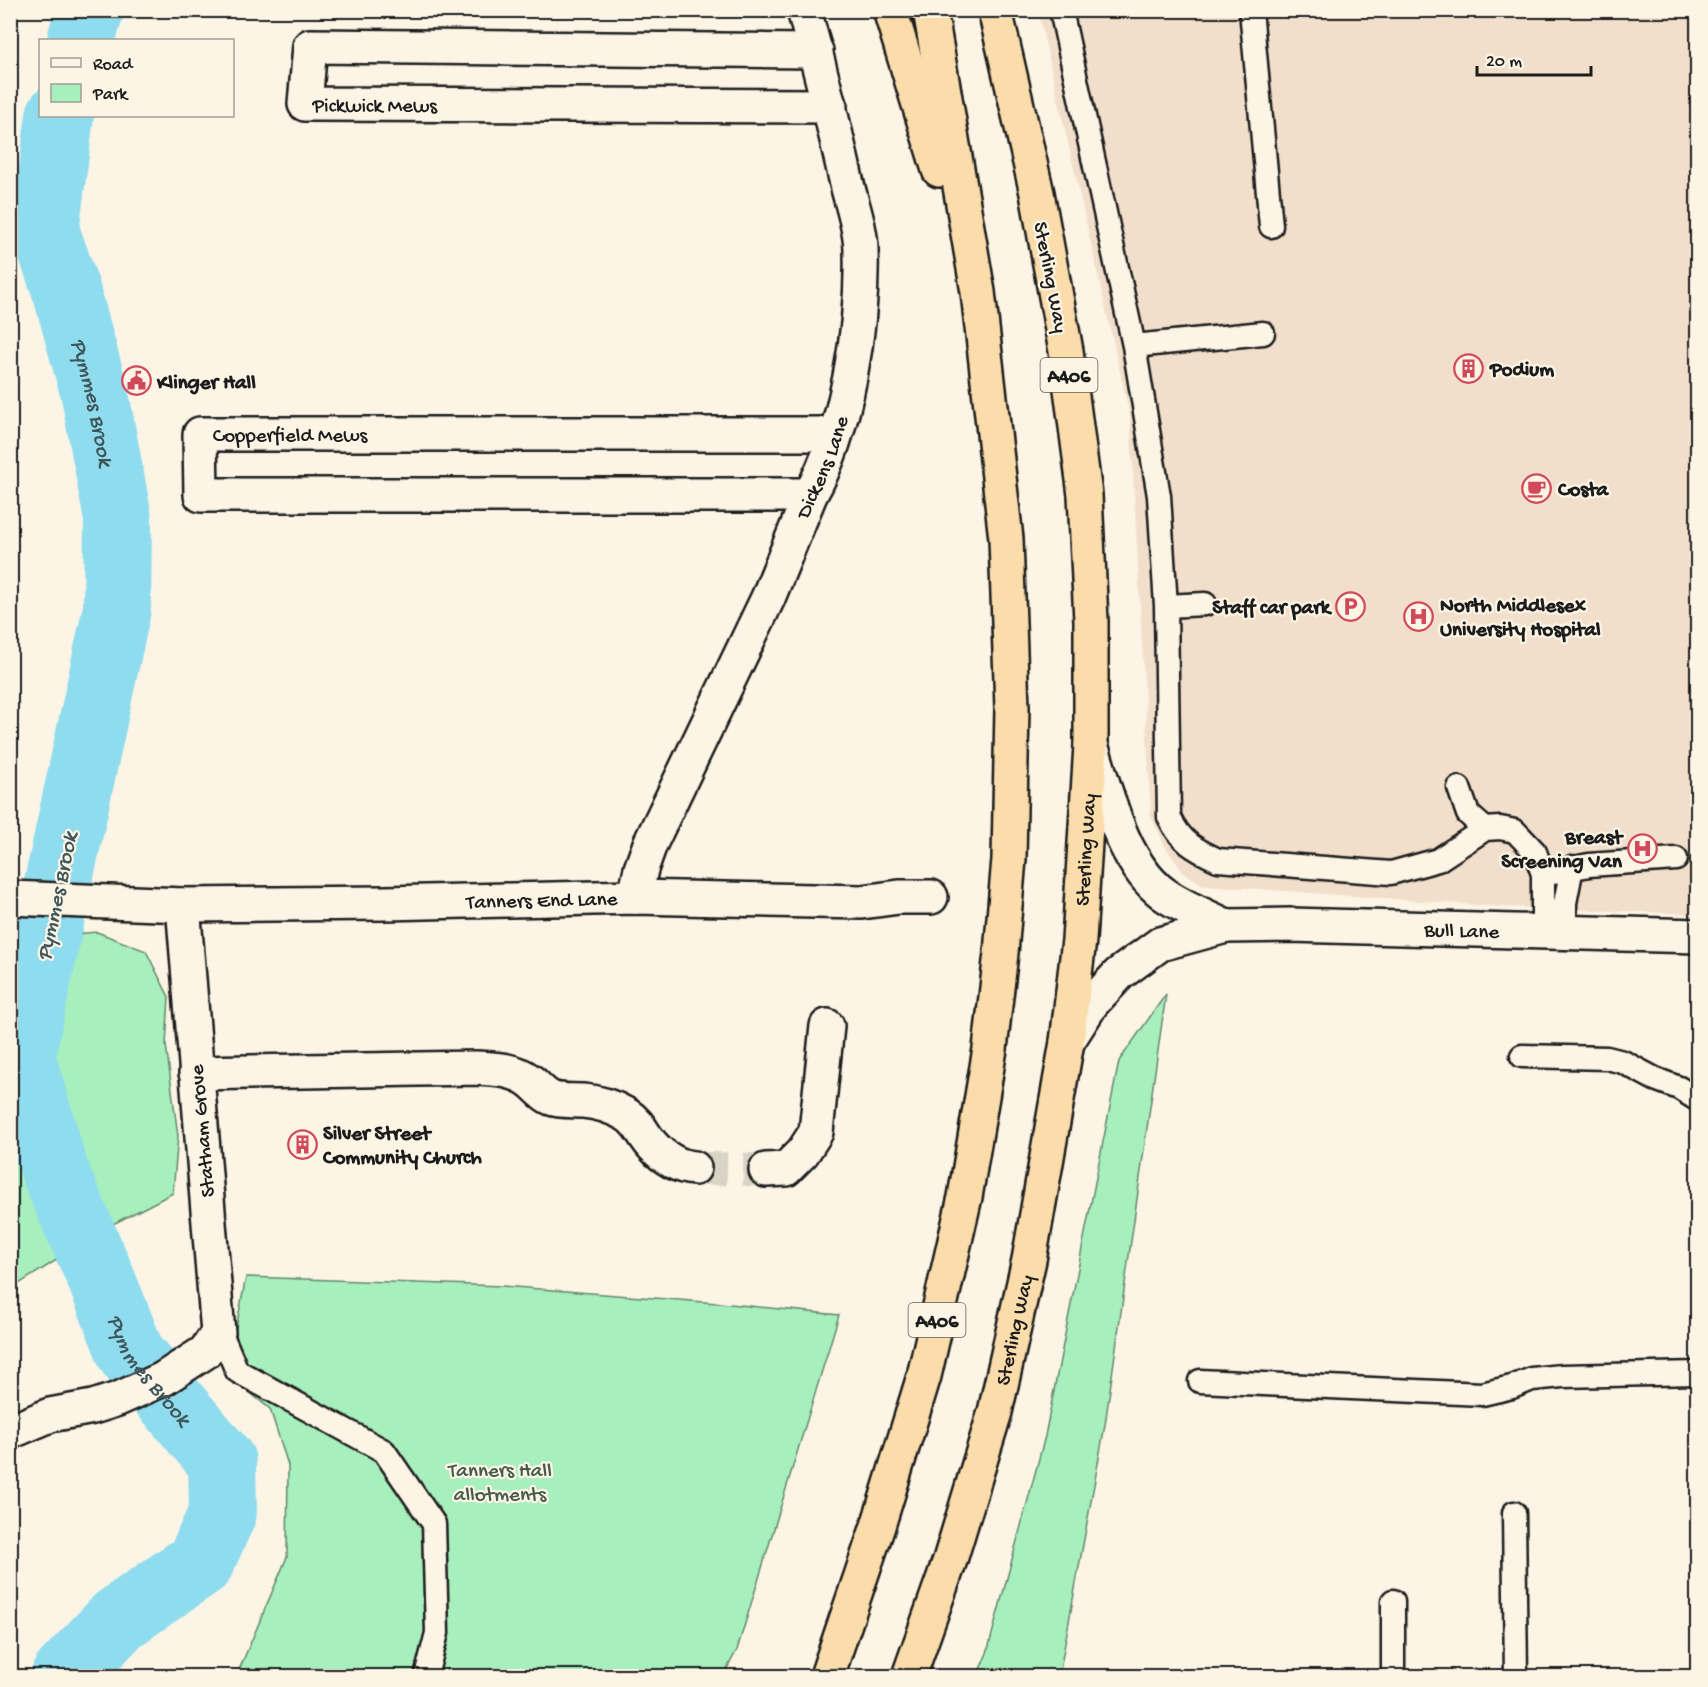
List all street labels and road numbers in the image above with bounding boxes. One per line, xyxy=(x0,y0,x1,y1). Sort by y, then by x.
street label: Pickwick Mews xyxy=(311,95,438,121)
street label: Sterling Way xyxy=(1026,220,1072,335)
road number: A406 xyxy=(1040,358,1098,392)
street label: Dickens Lane xyxy=(792,413,857,525)
street label: Copperfield Mews xyxy=(213,425,368,450)
street label: Sterling Way xyxy=(1072,793,1104,907)
street label: Tanners End Lane xyxy=(465,888,619,917)
street label: Bull Lane xyxy=(1423,920,1501,947)
street label: Statham Grove xyxy=(186,1062,223,1198)
street label: Sterling Way xyxy=(992,1273,1041,1388)
road number: A406 xyxy=(908,1303,966,1337)

